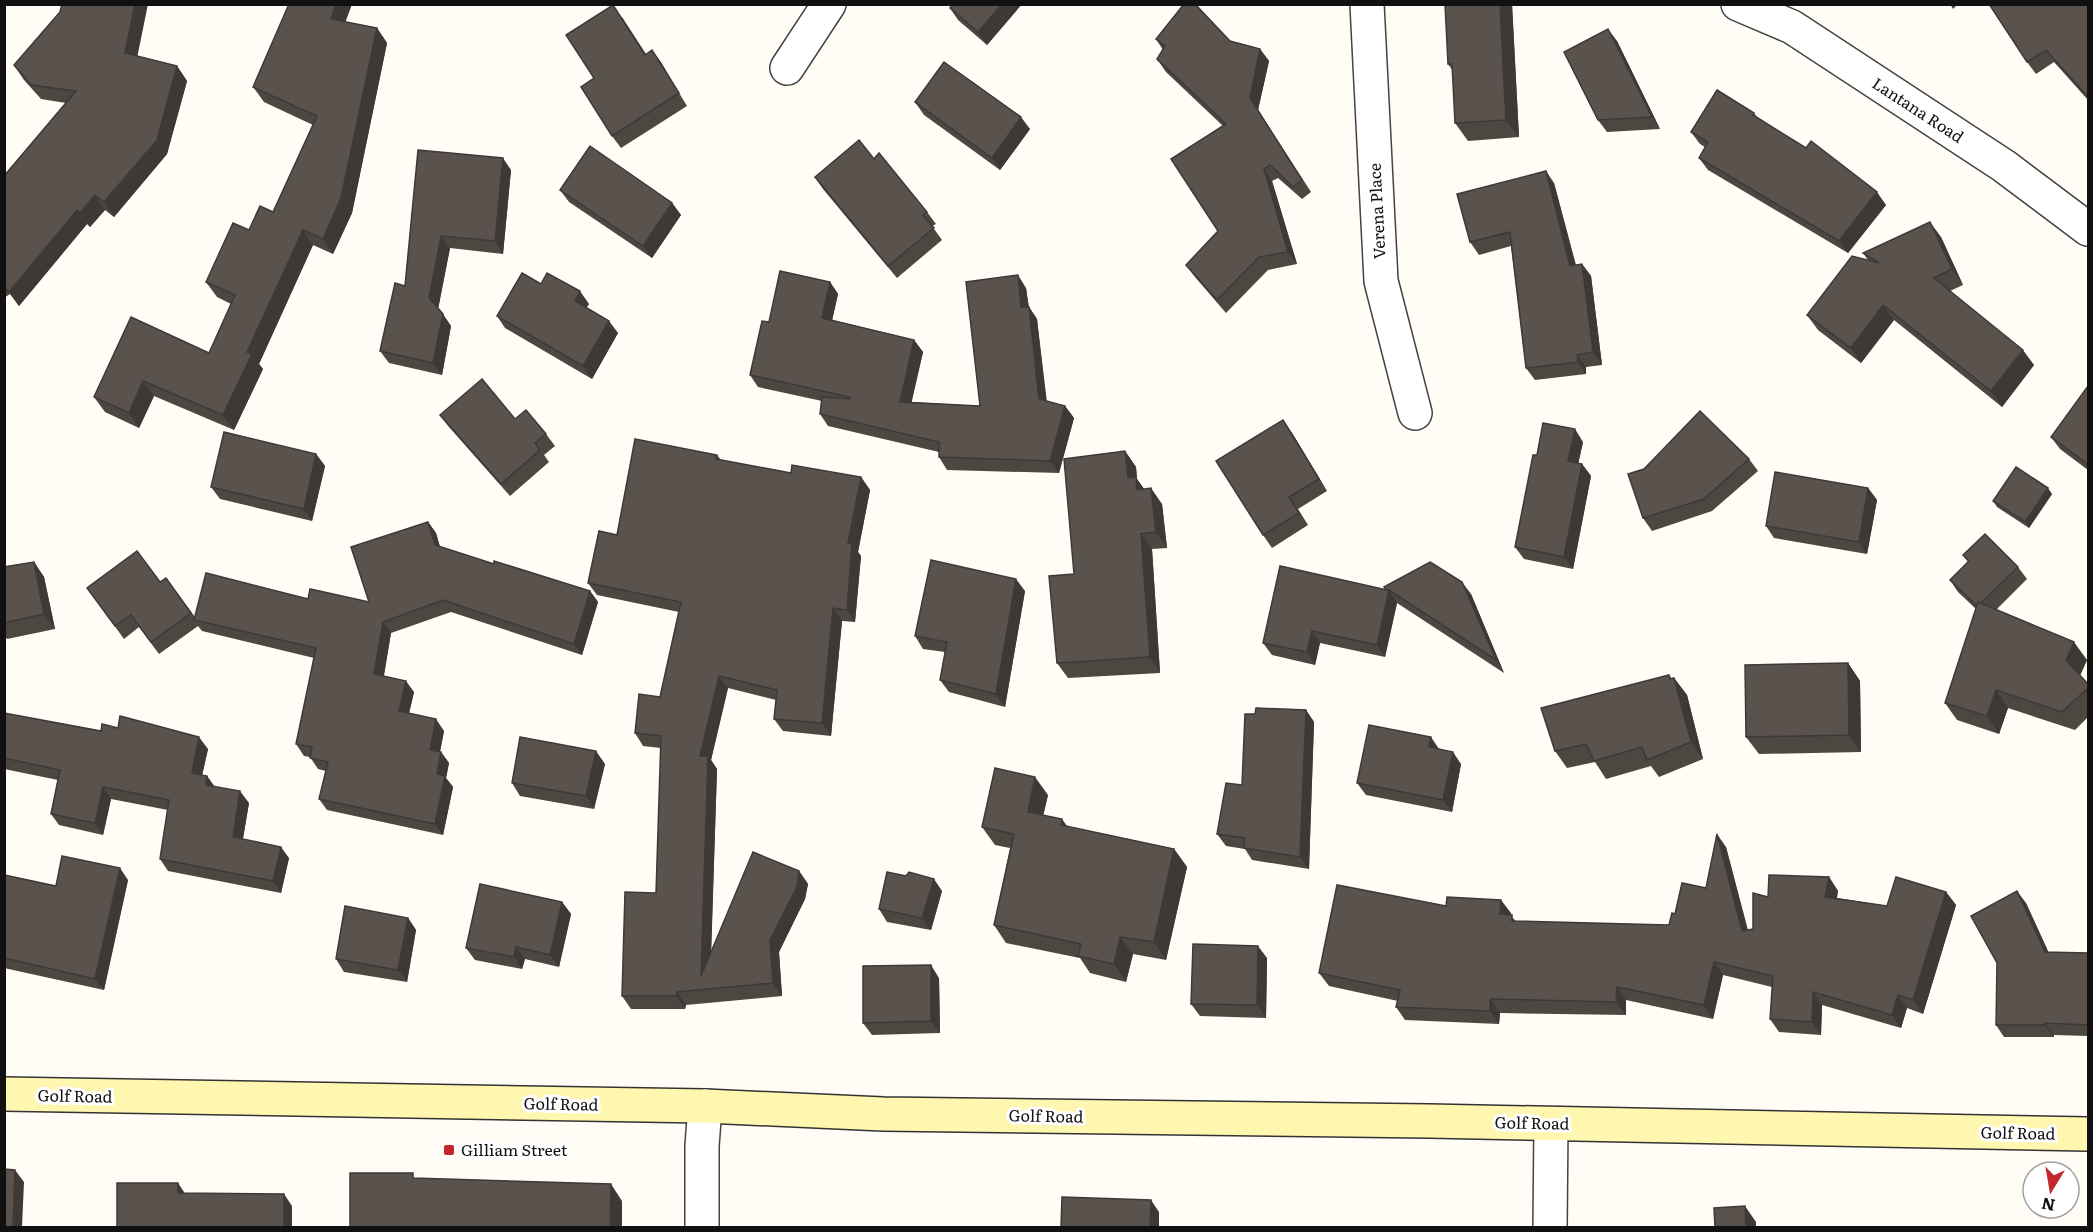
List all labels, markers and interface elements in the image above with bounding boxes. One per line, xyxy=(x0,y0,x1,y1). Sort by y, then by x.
street label: Lantana Road xyxy=(1868,71,1969,148)
street label: Verena Place xyxy=(1362,162,1390,260)
street label: Golf Road xyxy=(37,1082,113,1108)
street label: Golf Road xyxy=(523,1090,599,1116)
street label: Golf Road xyxy=(1008,1102,1084,1128)
street label: Golf Road xyxy=(1494,1109,1570,1135)
street label: Golf Road xyxy=(1980,1119,2056,1145)
place label: Gilliam Street xyxy=(461,1137,568,1161)
marker: Gilliam Street xyxy=(442,1143,456,1157)
north arrow xyxy=(2021,1160,2081,1220)
text: N xyxy=(2039,1193,2057,1219)

